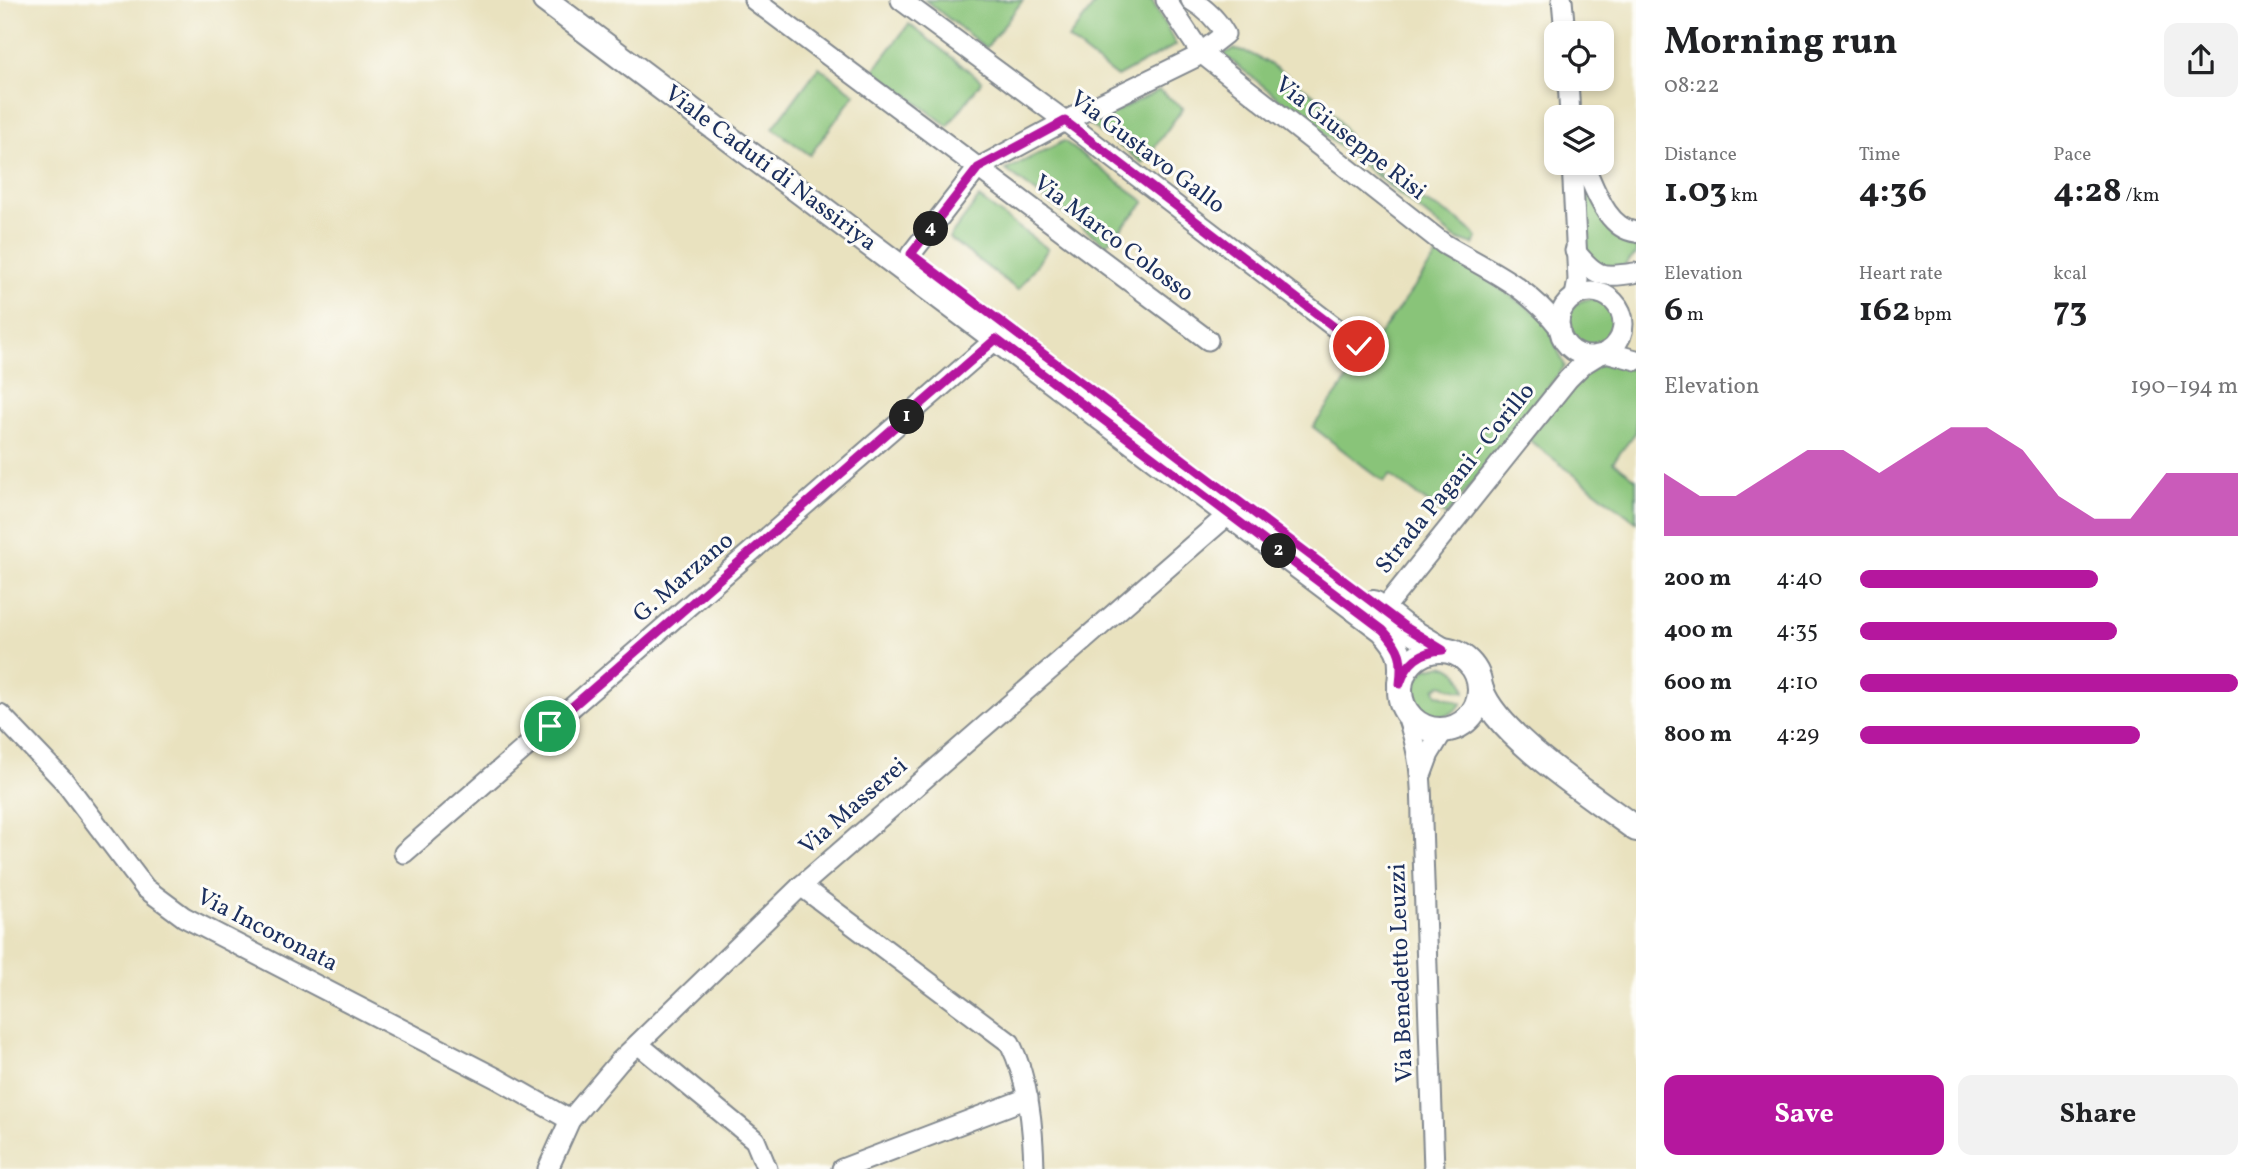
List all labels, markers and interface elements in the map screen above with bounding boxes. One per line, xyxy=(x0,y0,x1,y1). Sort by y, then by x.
text: Morning run xyxy=(1664,17,1898,70)
map controls xyxy=(1544,21,1614,175)
button: locate xyxy=(1544,21,1614,91)
button: share xyxy=(2164,23,2238,97)
street label: Via Giuseppe Risi xyxy=(1267,69,1433,209)
text: 08:22 xyxy=(1664,70,1720,102)
street label: Viale Caduti di Nassiriya xyxy=(657,78,883,260)
street label: Via Gustavo Gallo xyxy=(1062,83,1232,223)
button: layers xyxy=(1544,105,1614,175)
text: Distance xyxy=(1664,142,1737,168)
text: Time xyxy=(1859,142,1900,168)
text: Pace xyxy=(2053,142,2091,168)
street label: Via Marco Colosso xyxy=(1026,167,1200,311)
text: 1.03 xyxy=(1664,168,1727,216)
text: 4:36 xyxy=(1859,168,1927,216)
text: 4:28 xyxy=(2053,168,2122,216)
text: km xyxy=(1727,183,1758,209)
text: /km xyxy=(2122,183,2160,209)
pin: 4 xyxy=(914,212,948,246)
text: 4 xyxy=(925,215,936,241)
text: Elevation xyxy=(1664,261,1743,287)
text: Heart rate xyxy=(1859,261,1943,287)
text: kcal xyxy=(2053,261,2087,287)
text: 6 xyxy=(1664,287,1683,335)
text: 162 xyxy=(1859,287,1910,335)
text: 73 xyxy=(2053,287,2087,335)
text: m xyxy=(1683,302,1704,328)
text: bpm xyxy=(1910,302,1952,328)
pin xyxy=(1329,316,1389,376)
icon: check xyxy=(1340,327,1378,365)
text: Elevation xyxy=(1664,371,1760,403)
text: 190–194 m xyxy=(2130,371,2238,403)
street label: Strada Pagani - Corillo xyxy=(1368,376,1544,582)
pin: 1 xyxy=(890,400,925,434)
text: 1 xyxy=(903,403,910,429)
street label: G. Marzano xyxy=(626,525,742,631)
pin: 2 xyxy=(1262,534,1296,568)
text: 2 xyxy=(1274,537,1283,563)
text: 200 m xyxy=(1664,563,1731,595)
text: 4:40 xyxy=(1776,563,1822,595)
text: 400 m xyxy=(1664,615,1733,647)
text: 4:35 xyxy=(1776,615,1818,647)
text: 600 m xyxy=(1664,667,1732,699)
text: 4:10 xyxy=(1776,667,1818,699)
pin xyxy=(520,696,580,756)
icon: arrive xyxy=(531,707,569,745)
text: 800 m xyxy=(1664,719,1732,751)
text: 4:29 xyxy=(1776,719,1819,751)
street label: Via Masserei xyxy=(792,750,916,864)
street label: Via Benedetto Leuzzi xyxy=(1381,863,1423,1083)
street label: Via Incoronata xyxy=(190,881,344,981)
button: Save xyxy=(1664,1075,1944,1155)
button: Share xyxy=(1958,1075,2238,1155)

